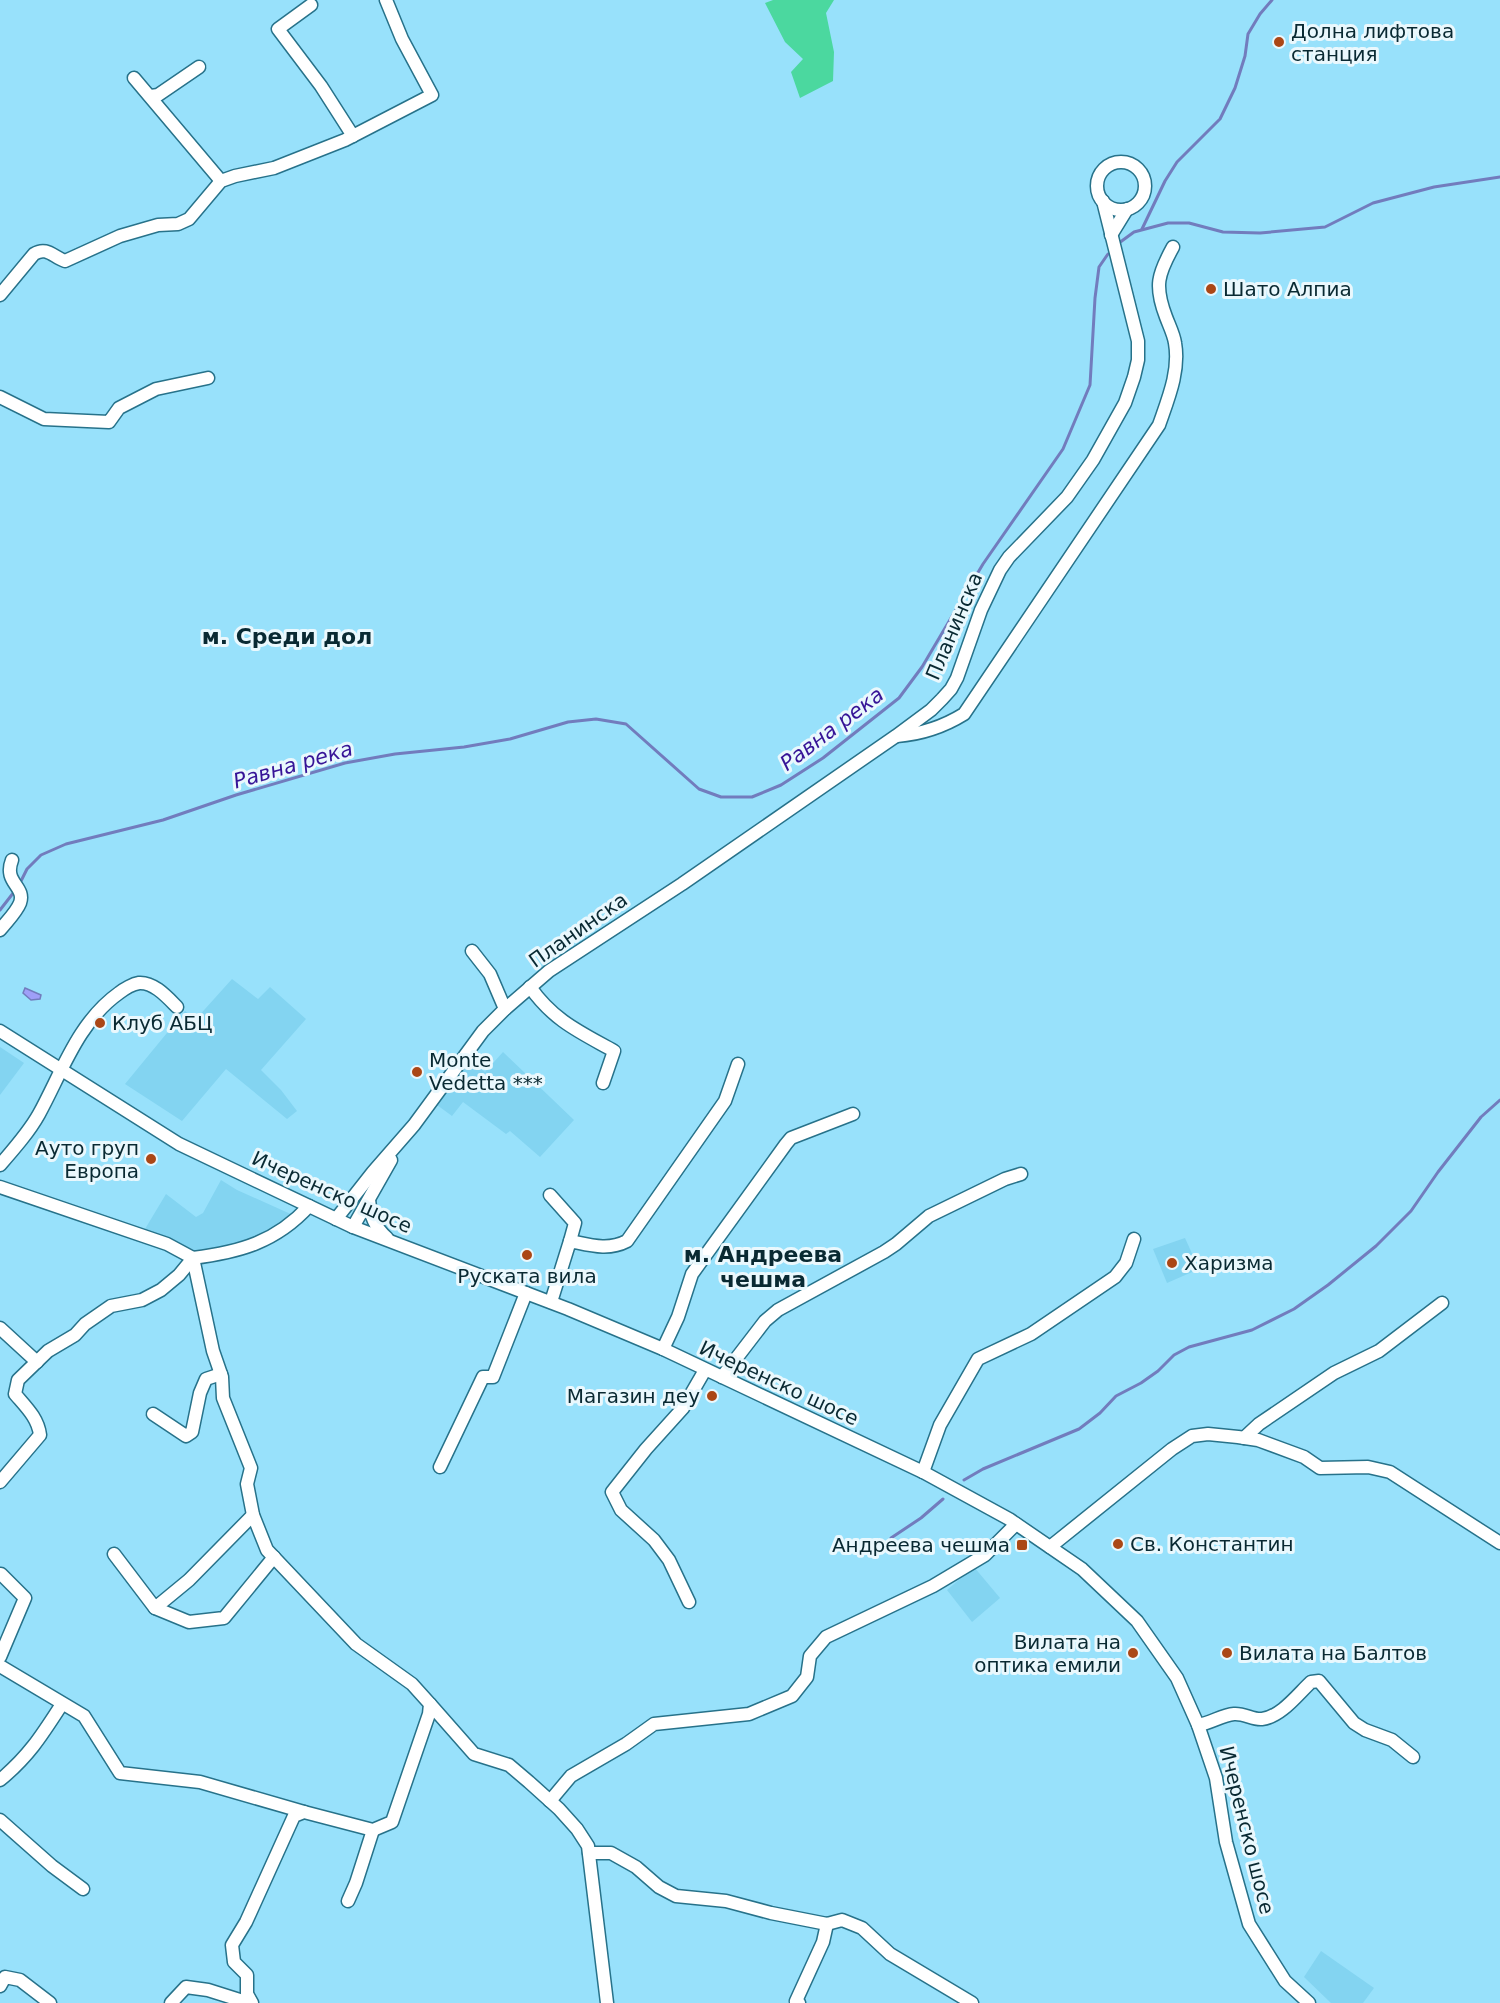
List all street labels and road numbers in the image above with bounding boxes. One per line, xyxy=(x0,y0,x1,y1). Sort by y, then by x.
street label: Планинска xyxy=(921,569,987,683)
street label: Планинска xyxy=(524,887,632,973)
street label: Ичеренско шосе xyxy=(248,1146,416,1238)
street label: Ичеренско шосе xyxy=(696,1336,862,1430)
street label: Ичеренско шосе xyxy=(1214,1743,1280,1917)

